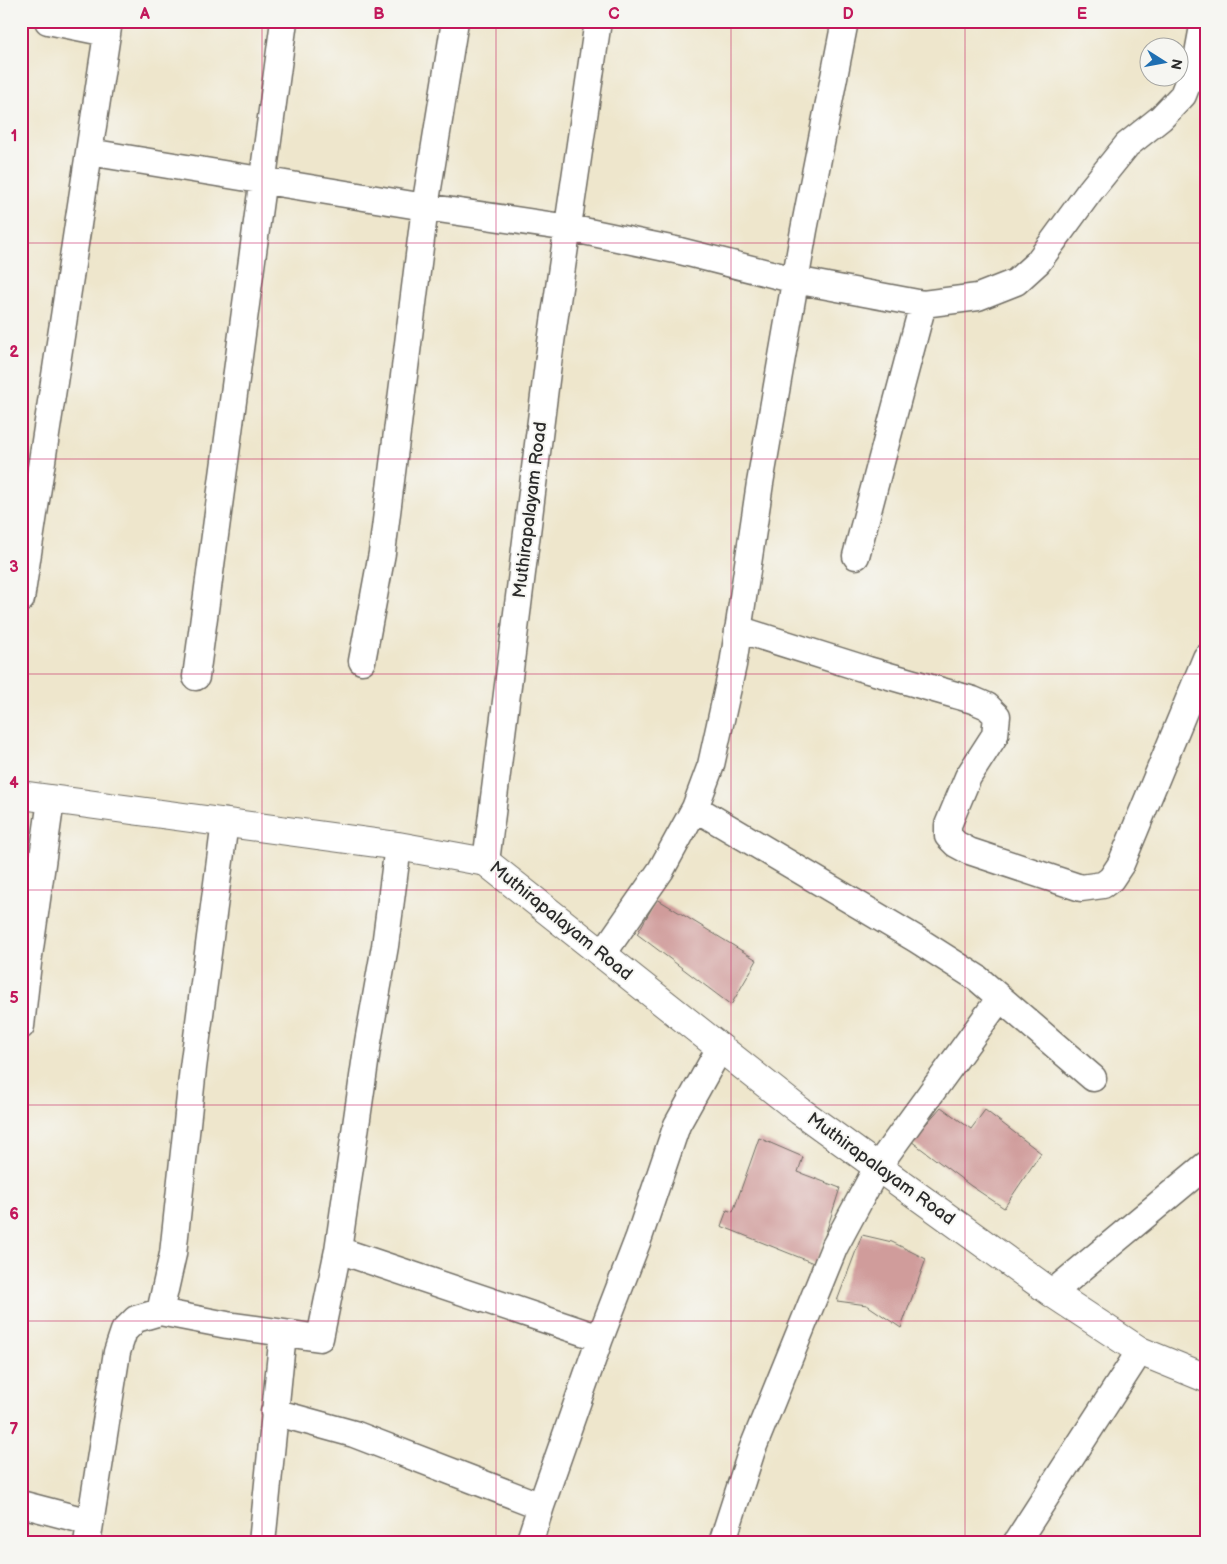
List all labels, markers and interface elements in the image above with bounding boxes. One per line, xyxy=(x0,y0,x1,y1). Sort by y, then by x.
text: A xyxy=(139,5,150,24)
text: B xyxy=(373,5,385,24)
text: C xyxy=(608,5,620,24)
text: D xyxy=(842,5,854,24)
text: E xyxy=(1077,5,1087,24)
north arrow xyxy=(1140,38,1190,88)
text: N xyxy=(1167,58,1186,71)
text: 1 xyxy=(11,127,17,146)
text: 2 xyxy=(9,343,19,362)
street label: Muthirapalayam Road xyxy=(509,421,551,599)
text: 3 xyxy=(9,558,19,577)
text: 4 xyxy=(9,774,19,793)
street label: Muthirapalayam Road xyxy=(485,857,637,985)
text: 5 xyxy=(9,989,19,1008)
street label: Muthirapalayam Road xyxy=(803,1108,959,1230)
text: 6 xyxy=(9,1205,19,1224)
text: 7 xyxy=(10,1420,19,1439)

